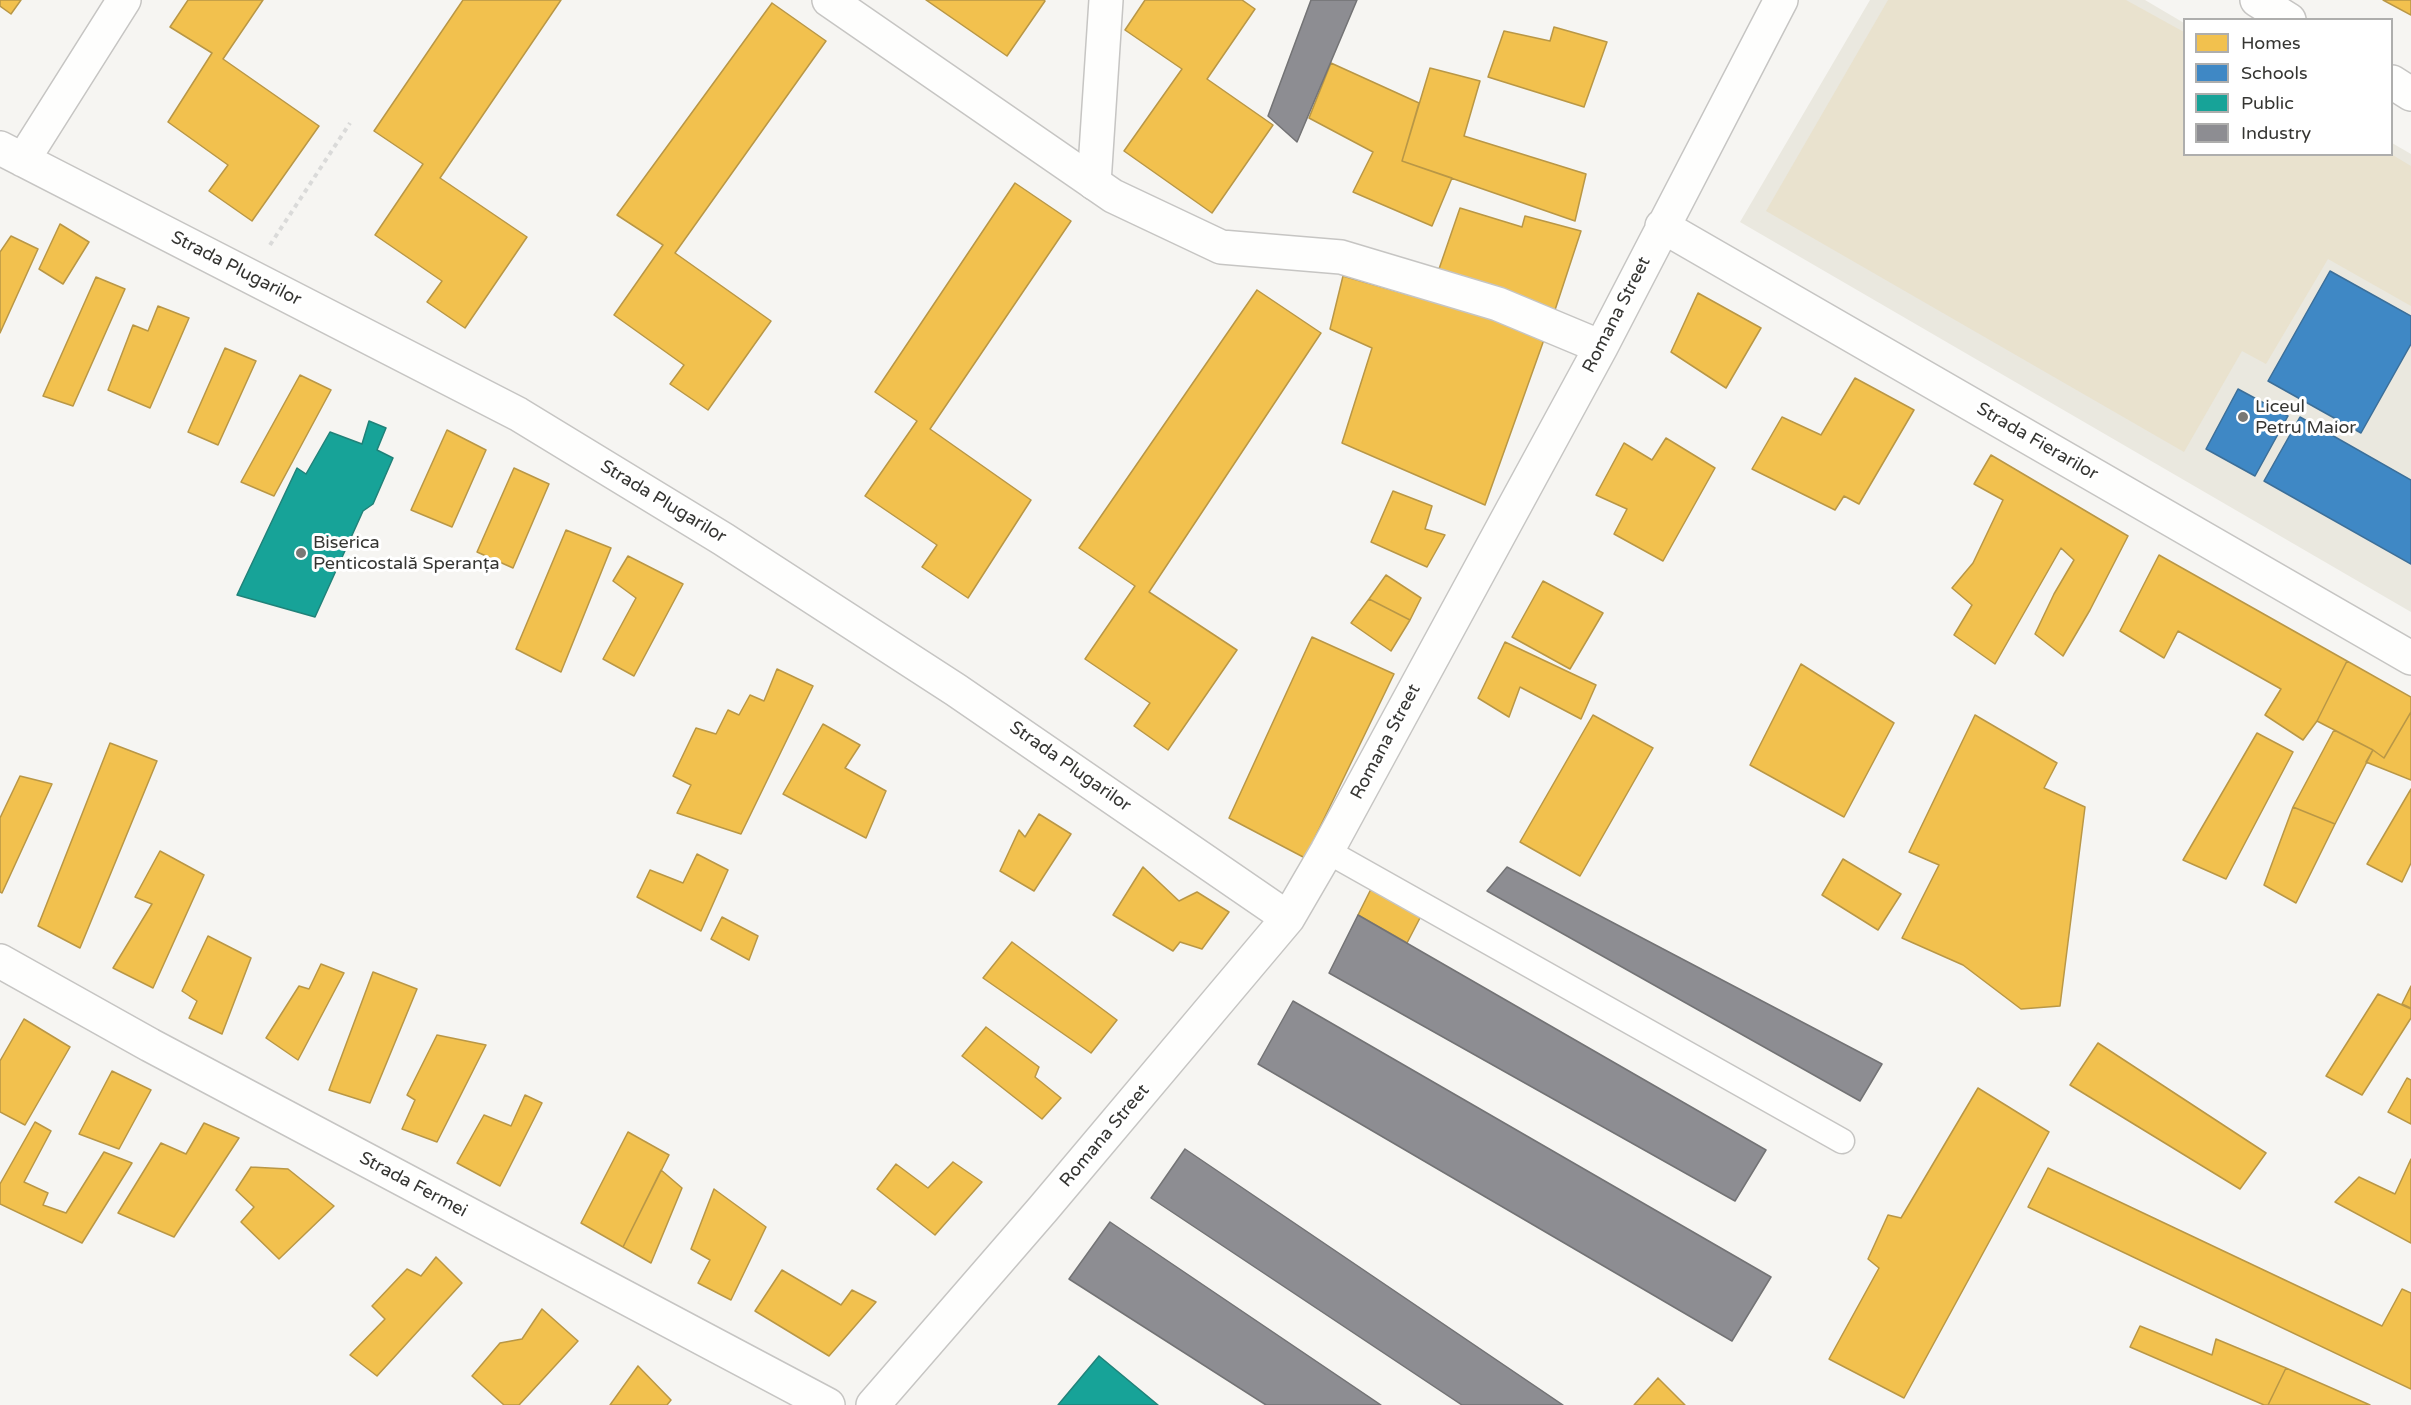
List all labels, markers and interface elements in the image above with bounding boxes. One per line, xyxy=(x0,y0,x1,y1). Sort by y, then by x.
legend xyxy=(2183,18,2393,156)
text: Homes xyxy=(2241,32,2301,54)
text: Schools xyxy=(2241,62,2308,84)
text: Public xyxy=(2241,92,2294,114)
text: Industry xyxy=(2241,122,2311,144)
street label: Strada Plugarilor xyxy=(167,227,305,311)
street label: Romana Street xyxy=(1578,253,1656,377)
place label: Liceul Petru Maior xyxy=(2255,396,2356,438)
street label: Strada Fierarilor xyxy=(1972,398,2102,486)
marker: Liceul Petru Maior xyxy=(2236,410,2250,424)
street label: Strada Plugarilor xyxy=(596,456,730,548)
place label: Biserica Penticostală Speranța xyxy=(313,532,500,574)
marker: Biserica Penticostală Speranța xyxy=(294,546,308,560)
street label: Romana Street xyxy=(1347,681,1425,803)
street label: Strada Plugarilor xyxy=(1005,717,1135,817)
street label: Romana Street xyxy=(1056,1080,1154,1192)
street label: Strada Fermei xyxy=(355,1147,471,1223)

